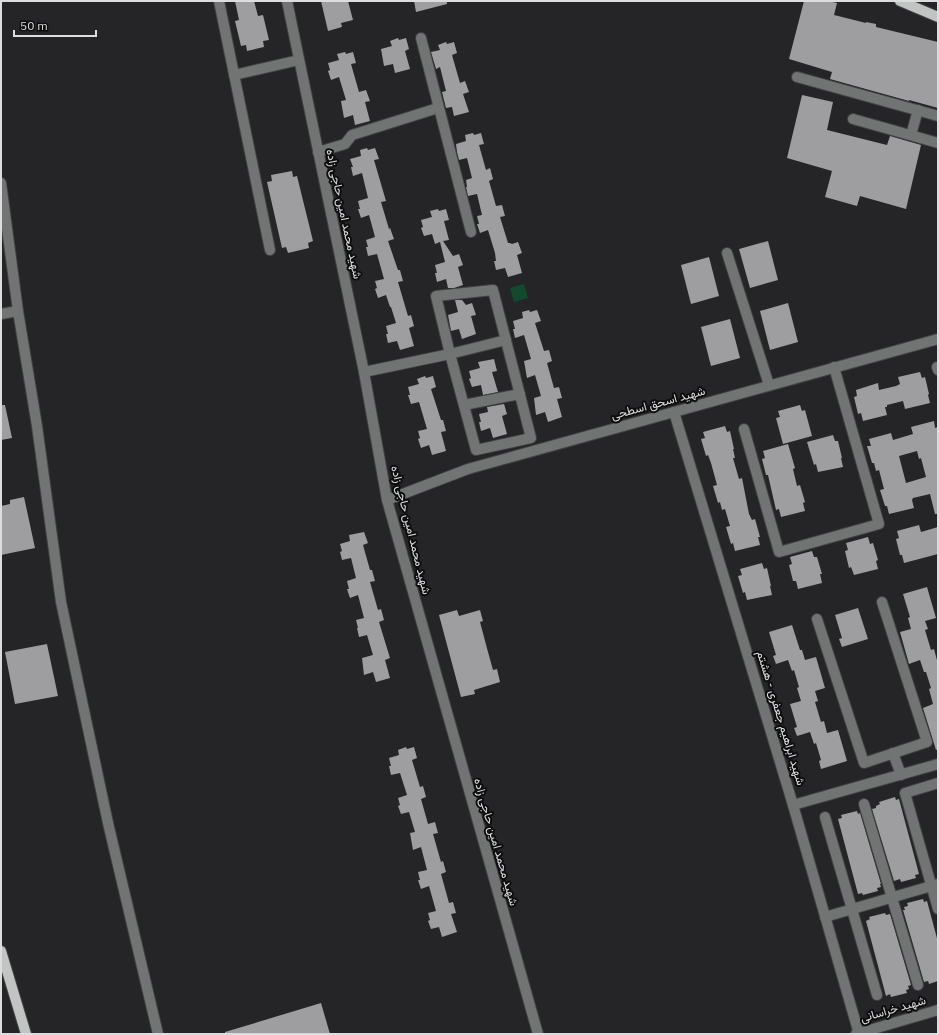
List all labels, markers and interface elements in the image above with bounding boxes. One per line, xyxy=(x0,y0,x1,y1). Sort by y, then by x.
scale bar xyxy=(14,12,96,38)
text: 50 m xyxy=(20,18,48,33)
street label: شهید محمد امین حاجی زاده xyxy=(322,148,366,280)
street label: شهید اسحق اسطحی xyxy=(609,383,707,423)
street label: شهید محمد امین حاجی زاده xyxy=(387,464,435,596)
street label: شهید ابراهیم جعفری - هشتم xyxy=(753,649,809,787)
street label: شهید محمد امین حاجی زاده xyxy=(470,776,522,908)
street label: شهید خراسانی xyxy=(858,992,928,1026)

